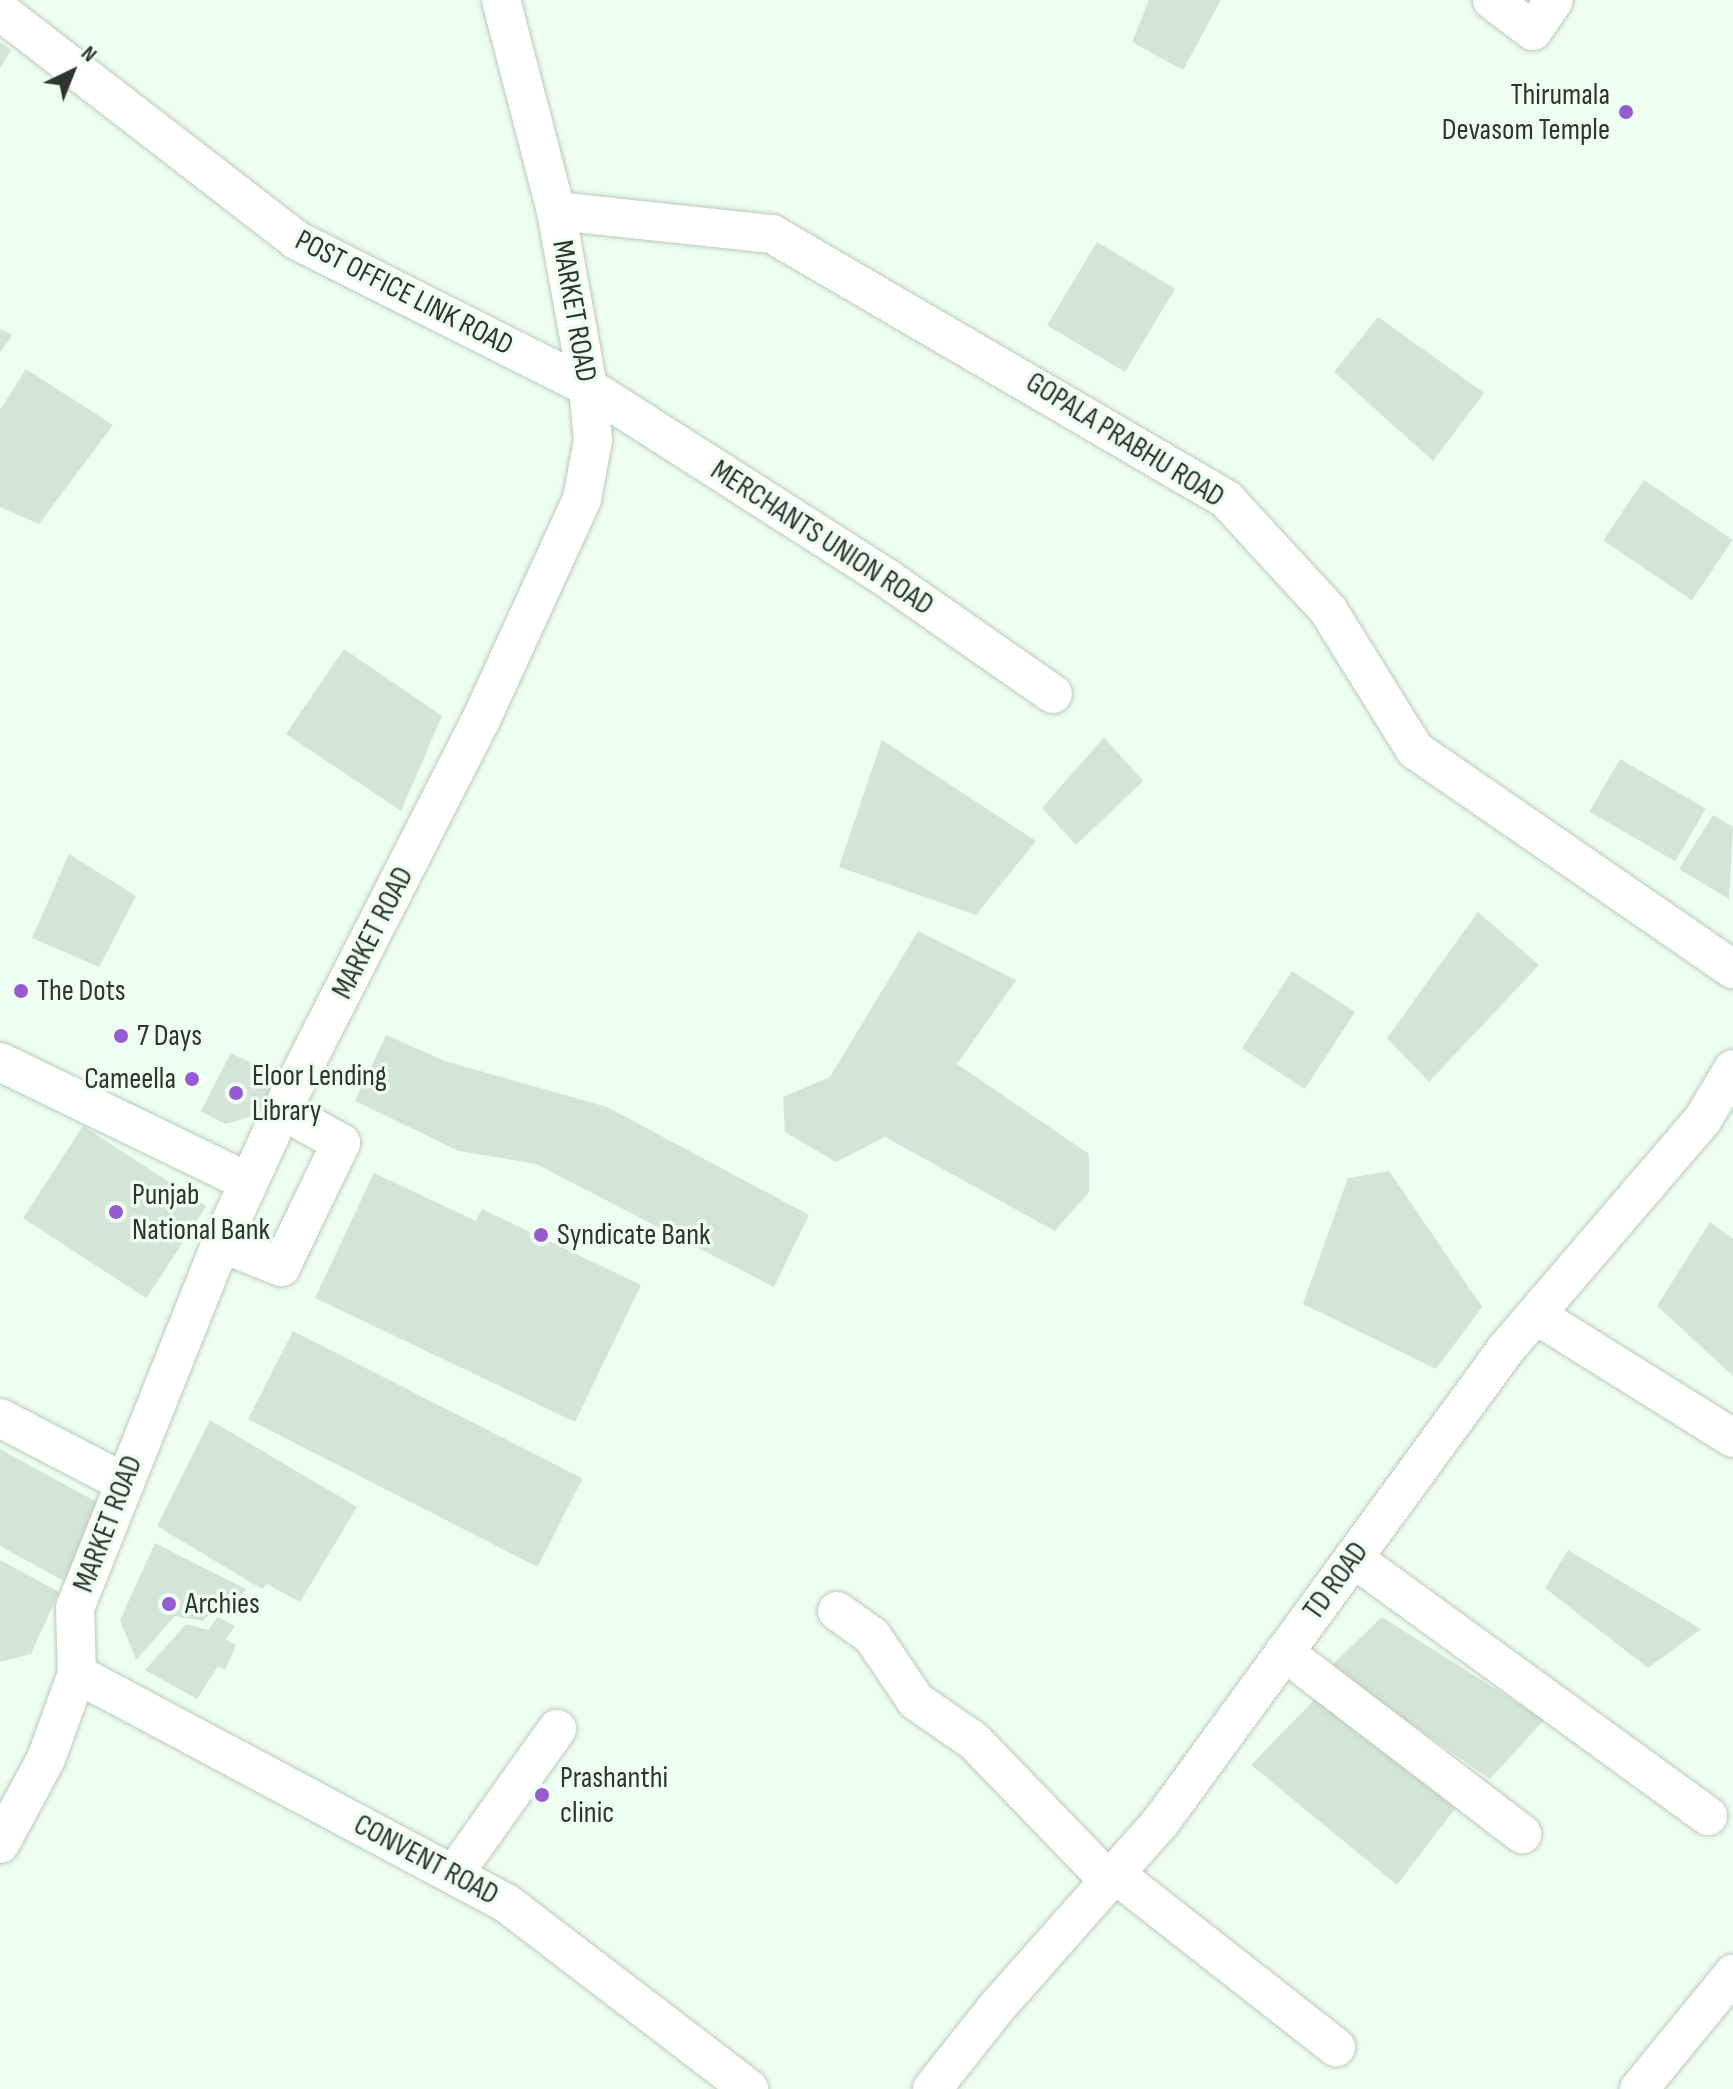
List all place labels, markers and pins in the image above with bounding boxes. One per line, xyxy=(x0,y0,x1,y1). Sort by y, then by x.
place label: Thirumala Devasom Temple xyxy=(1442,77,1610,148)
marker: Thirumala Devasom Temple xyxy=(1617,103,1635,121)
place label: The Dots xyxy=(37,973,125,1009)
marker: The Dots xyxy=(12,982,30,1000)
place label: 7 Days xyxy=(137,1018,202,1054)
marker: 7 Days xyxy=(112,1027,130,1045)
place label: Eloor Lending Library xyxy=(252,1058,387,1128)
place label: Cameella xyxy=(84,1061,176,1097)
marker: Cameella xyxy=(183,1070,201,1088)
marker: Eloor Lending Library xyxy=(227,1084,245,1102)
place label: Punjab National Bank xyxy=(132,1177,270,1248)
marker: Punjab National Bank xyxy=(107,1203,125,1221)
place label: Syndicate Bank xyxy=(557,1217,710,1253)
marker: Syndicate Bank xyxy=(532,1226,550,1244)
place label: Archies xyxy=(185,1586,260,1622)
marker: Archies xyxy=(160,1595,178,1613)
place label: Prashanthi clinic xyxy=(560,1760,668,1830)
marker: Prashanthi clinic xyxy=(531,1784,553,1806)

